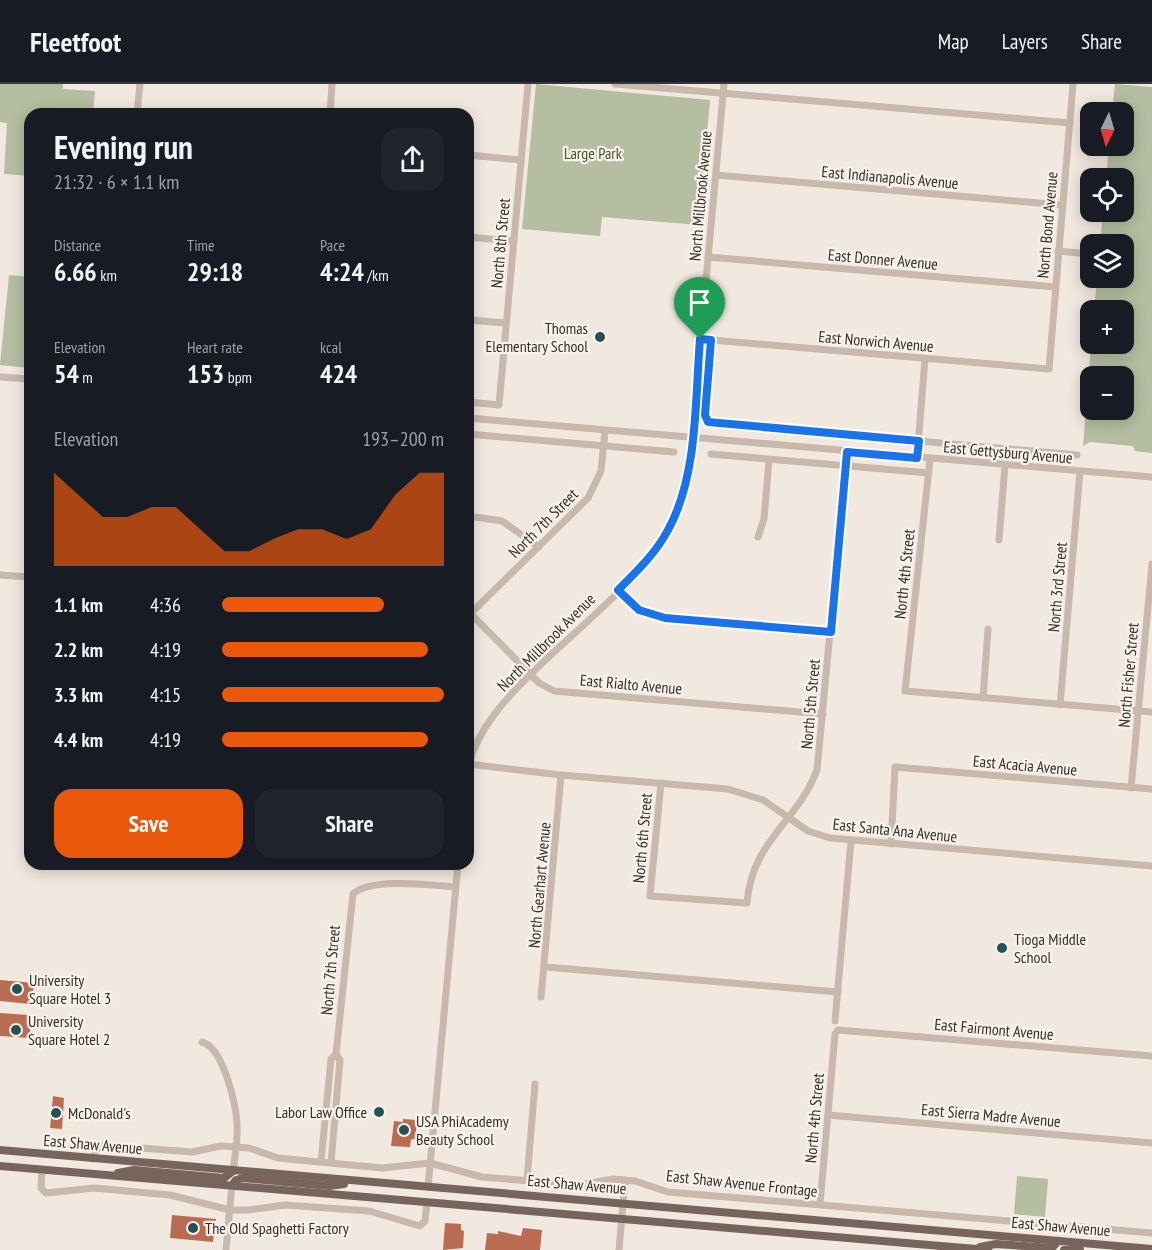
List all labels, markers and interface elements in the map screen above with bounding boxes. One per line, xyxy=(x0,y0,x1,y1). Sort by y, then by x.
text: Fleetfoot xyxy=(30,23,121,60)
text: Map xyxy=(938,28,969,55)
text: Layers xyxy=(1002,28,1048,55)
text: Share xyxy=(1081,28,1122,55)
north arrow xyxy=(1080,102,1134,156)
map controls xyxy=(1080,102,1134,420)
text: Evening run xyxy=(54,125,193,168)
button: share xyxy=(381,128,444,191)
street label: North Millbrook Avenue xyxy=(684,130,716,262)
park label: Large Park xyxy=(564,143,623,163)
street label: East Indianapolis Avenue xyxy=(821,161,959,193)
button: locate xyxy=(1080,168,1134,222)
text: 21:32 · 6 × 1.1 km xyxy=(54,169,179,195)
street label: North Bond Avenue xyxy=(1032,171,1062,279)
street label: North 8th Street xyxy=(486,197,514,289)
button: layers xyxy=(1080,234,1134,288)
text: Distance xyxy=(54,235,101,255)
text: Time xyxy=(187,235,215,255)
text: Pace xyxy=(320,235,345,255)
street label: East Donner Avenue xyxy=(827,244,939,274)
text: 6.66 xyxy=(54,255,97,288)
text: 29:18 xyxy=(187,255,243,288)
text: 4:24 xyxy=(320,255,364,288)
text: km xyxy=(97,265,117,285)
text: /km xyxy=(364,265,389,285)
pin xyxy=(674,277,725,339)
icon: arrive xyxy=(683,286,716,319)
button: + xyxy=(1080,300,1134,354)
place label: Thomas Elementary School xyxy=(485,318,588,356)
street label: East Norwich Avenue xyxy=(818,326,934,356)
marker: Thomas Elementary School xyxy=(593,330,607,344)
text: Elevation xyxy=(54,337,105,357)
text: Heart rate xyxy=(187,337,243,357)
text: kcal xyxy=(320,337,342,357)
text: 54 xyxy=(54,357,79,390)
text: 153 xyxy=(187,357,224,390)
text: 424 xyxy=(320,357,357,390)
button: − xyxy=(1080,366,1134,420)
text: m xyxy=(79,367,93,387)
text: bpm xyxy=(224,367,252,387)
text: Elevation xyxy=(54,426,118,452)
text: 193–200 m xyxy=(362,426,444,452)
street label: East Gettysburg Avenue xyxy=(943,436,1073,468)
street label: North 7th Street xyxy=(504,484,582,562)
street label: North 4th Street xyxy=(889,527,919,620)
street label: North 3rd Street xyxy=(1043,541,1071,633)
street label: North Millbrook Avenue xyxy=(493,589,599,695)
text: 1.1 km xyxy=(54,592,103,618)
text: 4:36 xyxy=(150,592,181,618)
street label: North Fisher Street xyxy=(1113,621,1143,728)
text: 2.2 km xyxy=(54,637,103,663)
text: 4:19 xyxy=(150,637,181,663)
street label: North 5th Street xyxy=(796,658,824,750)
street label: East Rialto Avenue xyxy=(579,670,683,698)
text: 3.3 km xyxy=(54,682,103,708)
text: 4:15 xyxy=(150,682,181,708)
text: 4.4 km xyxy=(54,727,103,753)
text: 4:19 xyxy=(150,727,181,753)
street label: East Acacia Avenue xyxy=(972,750,1078,780)
button: Save xyxy=(54,789,243,858)
button: Share xyxy=(255,789,444,858)
street label: North 6th Street xyxy=(628,792,656,884)
street label: East Santa Ana Avenue xyxy=(832,814,958,846)
street label: North Gearhart Avenue xyxy=(524,821,554,949)
street label: North 7th Street xyxy=(316,924,344,1016)
place label: Tioga Middle School xyxy=(1014,929,1086,967)
marker: Tioga Middle School xyxy=(995,941,1009,955)
place label: University Square Hotel 3 xyxy=(29,970,111,1008)
marker: University Square Hotel 3 xyxy=(10,982,24,996)
place label: University Square Hotel 2 xyxy=(28,1011,110,1049)
street label: East Fairmont Avenue xyxy=(934,1014,1054,1044)
marker: University Square Hotel 2 xyxy=(9,1023,23,1037)
street label: North 4th Street xyxy=(800,1072,828,1164)
street label: East Sierra Madre Avenue xyxy=(920,1099,1062,1131)
place label: Labor Law Office xyxy=(275,1102,367,1122)
place label: McDonald's xyxy=(68,1103,131,1123)
marker: Labor Law Office xyxy=(372,1105,386,1119)
marker: McDonald's xyxy=(49,1106,63,1120)
place label: USA PhiAcademy Beauty School xyxy=(416,1111,509,1149)
marker: USA PhiAcademy Beauty School xyxy=(397,1123,411,1137)
street label: East Shaw Avenue xyxy=(43,1130,143,1158)
street label: East Shaw Avenue Frontage xyxy=(665,1165,819,1201)
street label: East Shaw Avenue xyxy=(527,1170,627,1198)
street label: East Shaw Avenue xyxy=(1011,1212,1111,1240)
place label: The Old Spaghetti Factory xyxy=(205,1218,349,1238)
marker: The Old Spaghetti Factory xyxy=(186,1221,200,1235)

